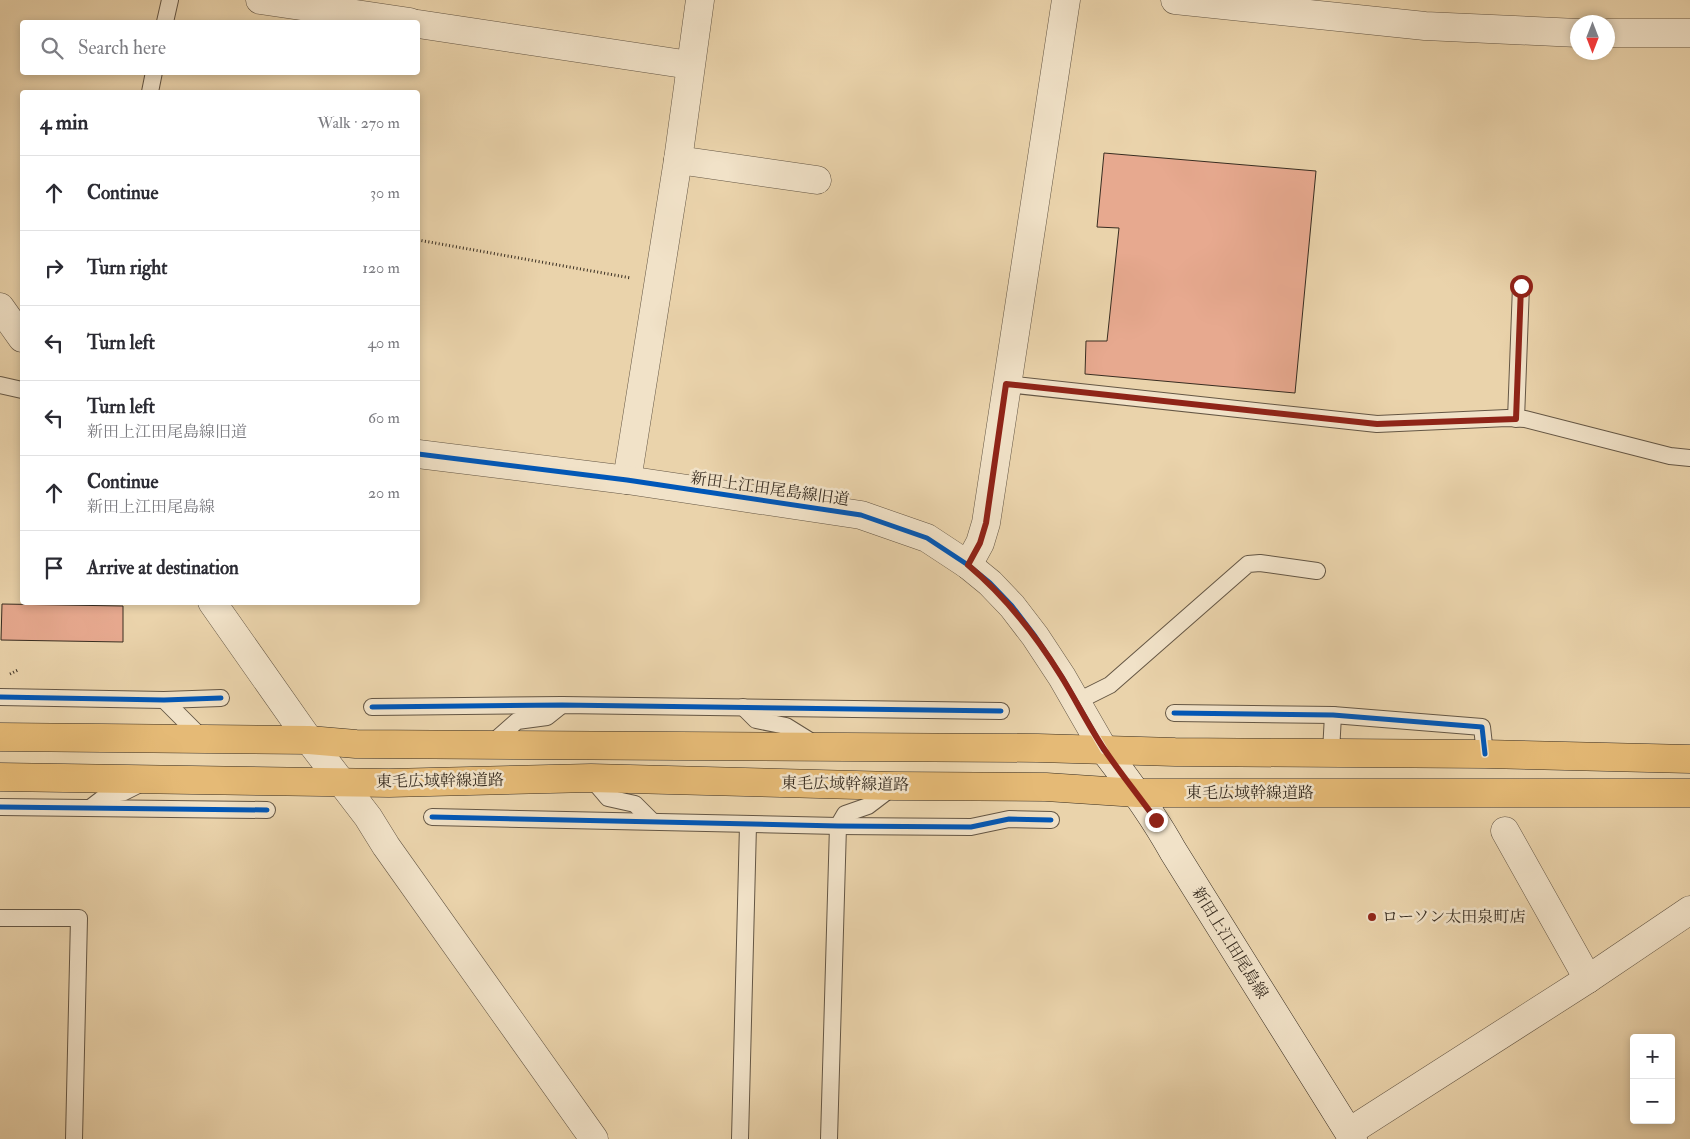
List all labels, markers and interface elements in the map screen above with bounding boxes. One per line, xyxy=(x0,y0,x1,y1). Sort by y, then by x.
north arrow xyxy=(1570,15,1615,60)
search box xyxy=(20,20,420,75)
icon: search xyxy=(38,34,66,62)
text: Search here xyxy=(78,36,166,60)
text: 4 min xyxy=(40,109,88,136)
text: Walk · 270 m xyxy=(318,113,400,133)
icon: ahead xyxy=(40,179,68,207)
text: Continue xyxy=(87,181,158,205)
text: 30 m xyxy=(370,183,400,203)
icon: right xyxy=(40,254,68,282)
text: Turn right xyxy=(87,256,167,280)
text: 120 m xyxy=(362,258,400,278)
route start xyxy=(1510,275,1533,298)
icon: left xyxy=(40,329,68,357)
text: Turn left xyxy=(87,331,155,355)
text: 40 m xyxy=(367,333,400,353)
text: Turn left xyxy=(87,395,155,419)
icon: left xyxy=(40,404,68,432)
text: 60 m xyxy=(368,408,400,428)
text: 新田上江田尾島線旧道 xyxy=(87,422,247,442)
street label: 新田上江田尾島線旧道 xyxy=(689,468,851,510)
text: Continue xyxy=(87,470,158,494)
icon: ahead xyxy=(40,479,68,507)
text: 20 m xyxy=(368,483,400,503)
text: 新田上江田尾島線 xyxy=(87,497,215,517)
icon: arrive xyxy=(40,554,68,582)
text: Arrive at destination xyxy=(87,556,239,580)
street label: 東毛広域幹線道路 xyxy=(376,770,504,792)
street label: 東毛広域幹線道路 xyxy=(781,773,909,795)
street label: 東毛広域幹線道路 xyxy=(1186,783,1314,803)
route end xyxy=(1145,809,1168,832)
street label: 新田上江田尾島線 xyxy=(1188,883,1272,1003)
place label: ローソン太田泉町店 xyxy=(1382,907,1525,927)
marker: ローソン太田泉町店 xyxy=(1366,911,1378,923)
map controls xyxy=(1630,1034,1675,1124)
button: + xyxy=(1630,1034,1675,1079)
button: − xyxy=(1630,1079,1675,1124)

